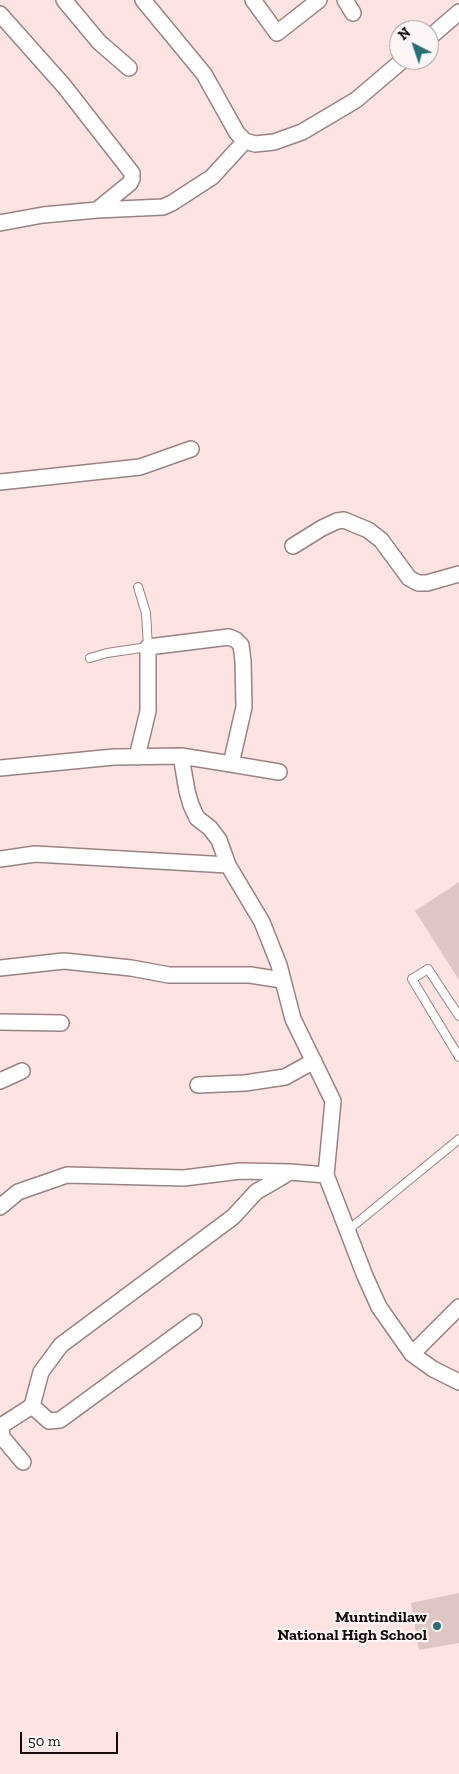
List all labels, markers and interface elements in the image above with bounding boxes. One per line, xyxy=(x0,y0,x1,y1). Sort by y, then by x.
north arrow xyxy=(389,20,439,70)
text: N xyxy=(395,24,414,44)
place label: Muntindilaw National High School xyxy=(277,1607,427,1645)
marker: Muntindilaw National High School xyxy=(431,1620,443,1632)
scale bar xyxy=(22,1722,120,1754)
text: 50 m xyxy=(28,1732,61,1750)

